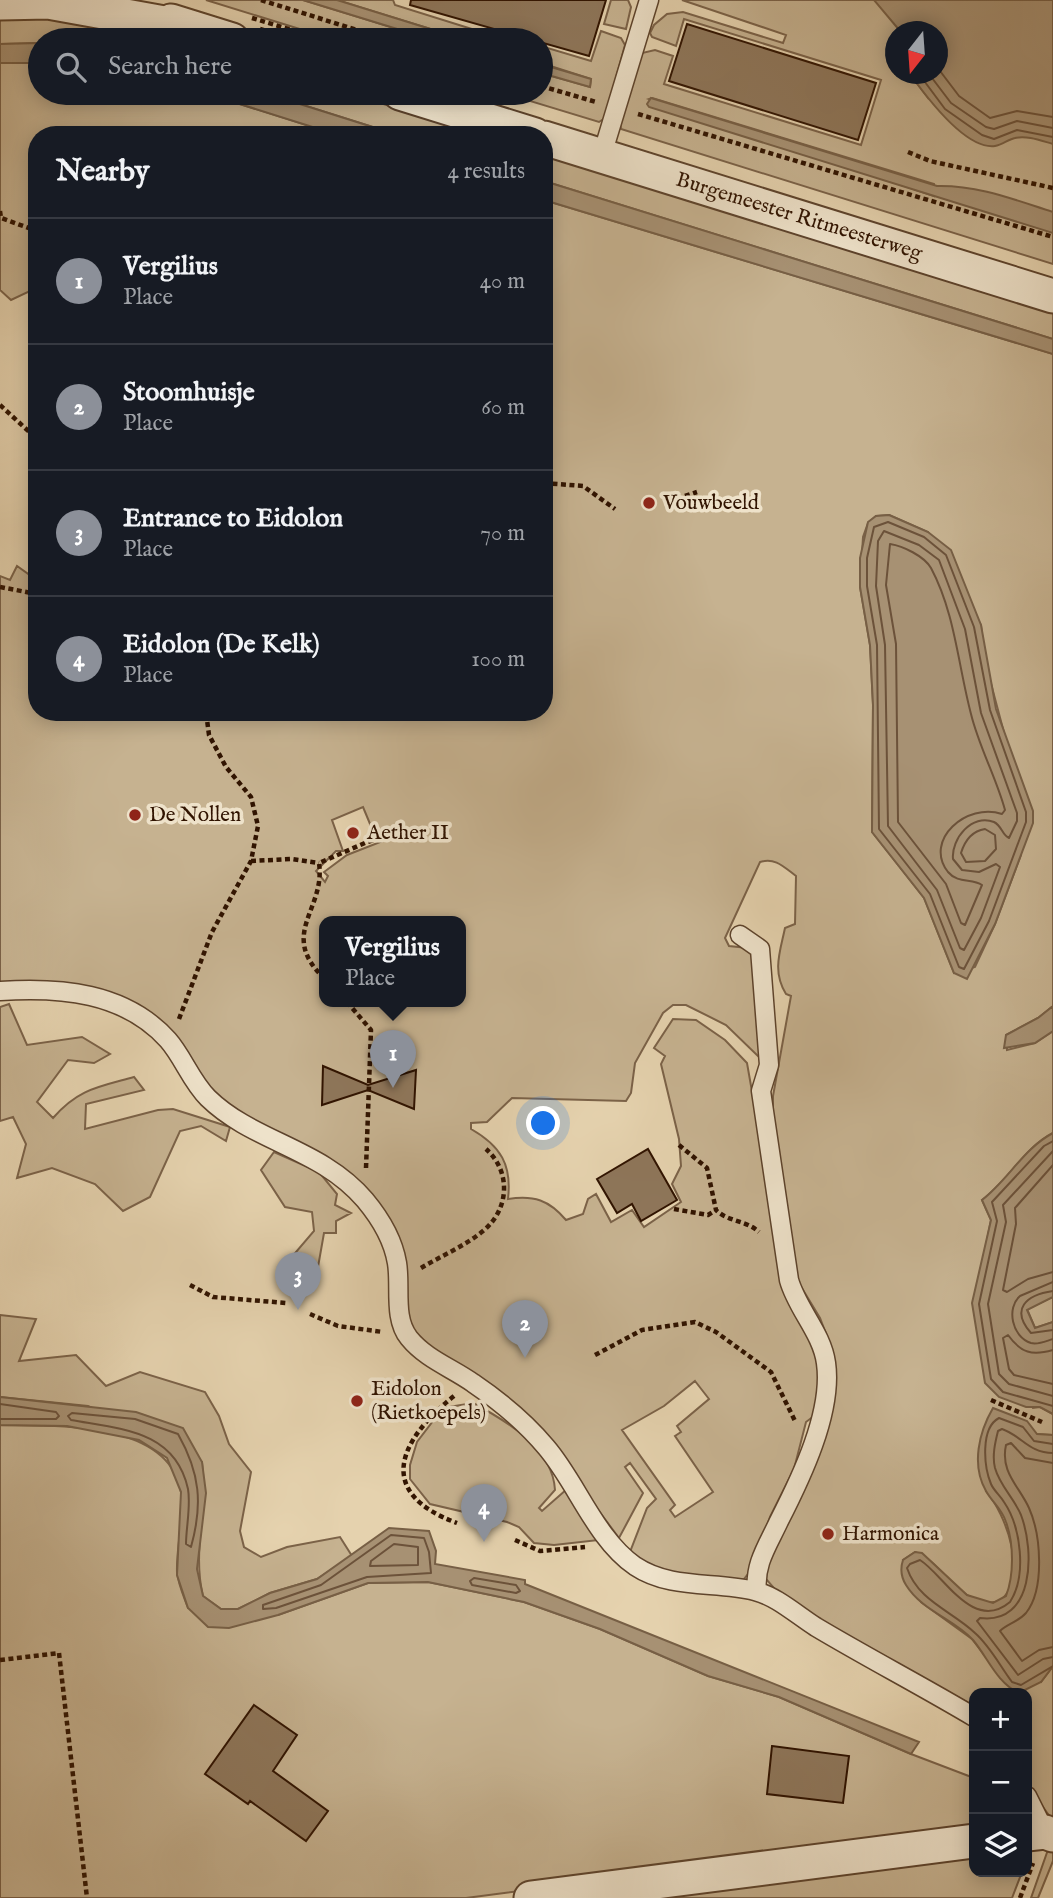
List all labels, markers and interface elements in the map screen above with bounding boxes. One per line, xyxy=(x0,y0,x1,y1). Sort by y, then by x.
north arrow xyxy=(885,21,948,84)
search box xyxy=(28,28,553,105)
icon: search xyxy=(52,48,90,86)
text: Search here xyxy=(108,50,232,83)
text: Nearby xyxy=(56,153,149,191)
text: 4 results xyxy=(447,157,525,186)
street label: Burgemeester Ritmeesterweg xyxy=(673,167,926,268)
text: Vergilius xyxy=(123,250,218,283)
text: 1 xyxy=(75,267,83,296)
text: 40 m xyxy=(480,267,525,296)
text: Place xyxy=(123,283,173,312)
text: Stoomhuisje xyxy=(123,376,255,409)
text: 2 xyxy=(74,393,84,422)
text: 60 m xyxy=(481,393,525,422)
text: Place xyxy=(123,409,173,438)
place label: Vouwbeeld xyxy=(662,490,760,517)
marker: Vouwbeeld xyxy=(641,495,657,511)
text: Entrance to Eidolon xyxy=(123,502,343,535)
text: 3 xyxy=(75,519,83,548)
text: 70 m xyxy=(480,519,525,548)
text: Place xyxy=(123,535,173,564)
text: Eidolon (De Kelk) xyxy=(123,628,320,661)
text: 4 xyxy=(73,645,85,674)
text: 100 m xyxy=(471,645,525,674)
text: Place xyxy=(123,661,173,690)
place label: De Nollen xyxy=(149,802,241,829)
marker: De Nollen xyxy=(127,807,143,823)
place label: Aether II xyxy=(366,820,449,847)
marker: Aether II xyxy=(345,825,361,841)
popup xyxy=(319,916,466,1007)
text: Vergilius xyxy=(345,931,440,964)
text: Place xyxy=(345,964,395,993)
pin: 1 xyxy=(370,1030,416,1088)
your location xyxy=(526,1106,560,1140)
pin: 3 xyxy=(275,1252,321,1310)
pin: 2 xyxy=(502,1300,548,1358)
place label: Eidolon (Rietkoepels) xyxy=(371,1376,486,1427)
marker: Eidolon (Rietkoepels) xyxy=(349,1393,365,1409)
pin: 4 xyxy=(461,1484,507,1542)
place label: Harmonica xyxy=(842,1521,940,1548)
marker: Harmonica xyxy=(820,1526,836,1542)
map controls xyxy=(969,1688,1032,1877)
button: + xyxy=(969,1688,1032,1751)
button: − xyxy=(969,1751,1032,1814)
button: layers xyxy=(969,1814,1032,1877)

